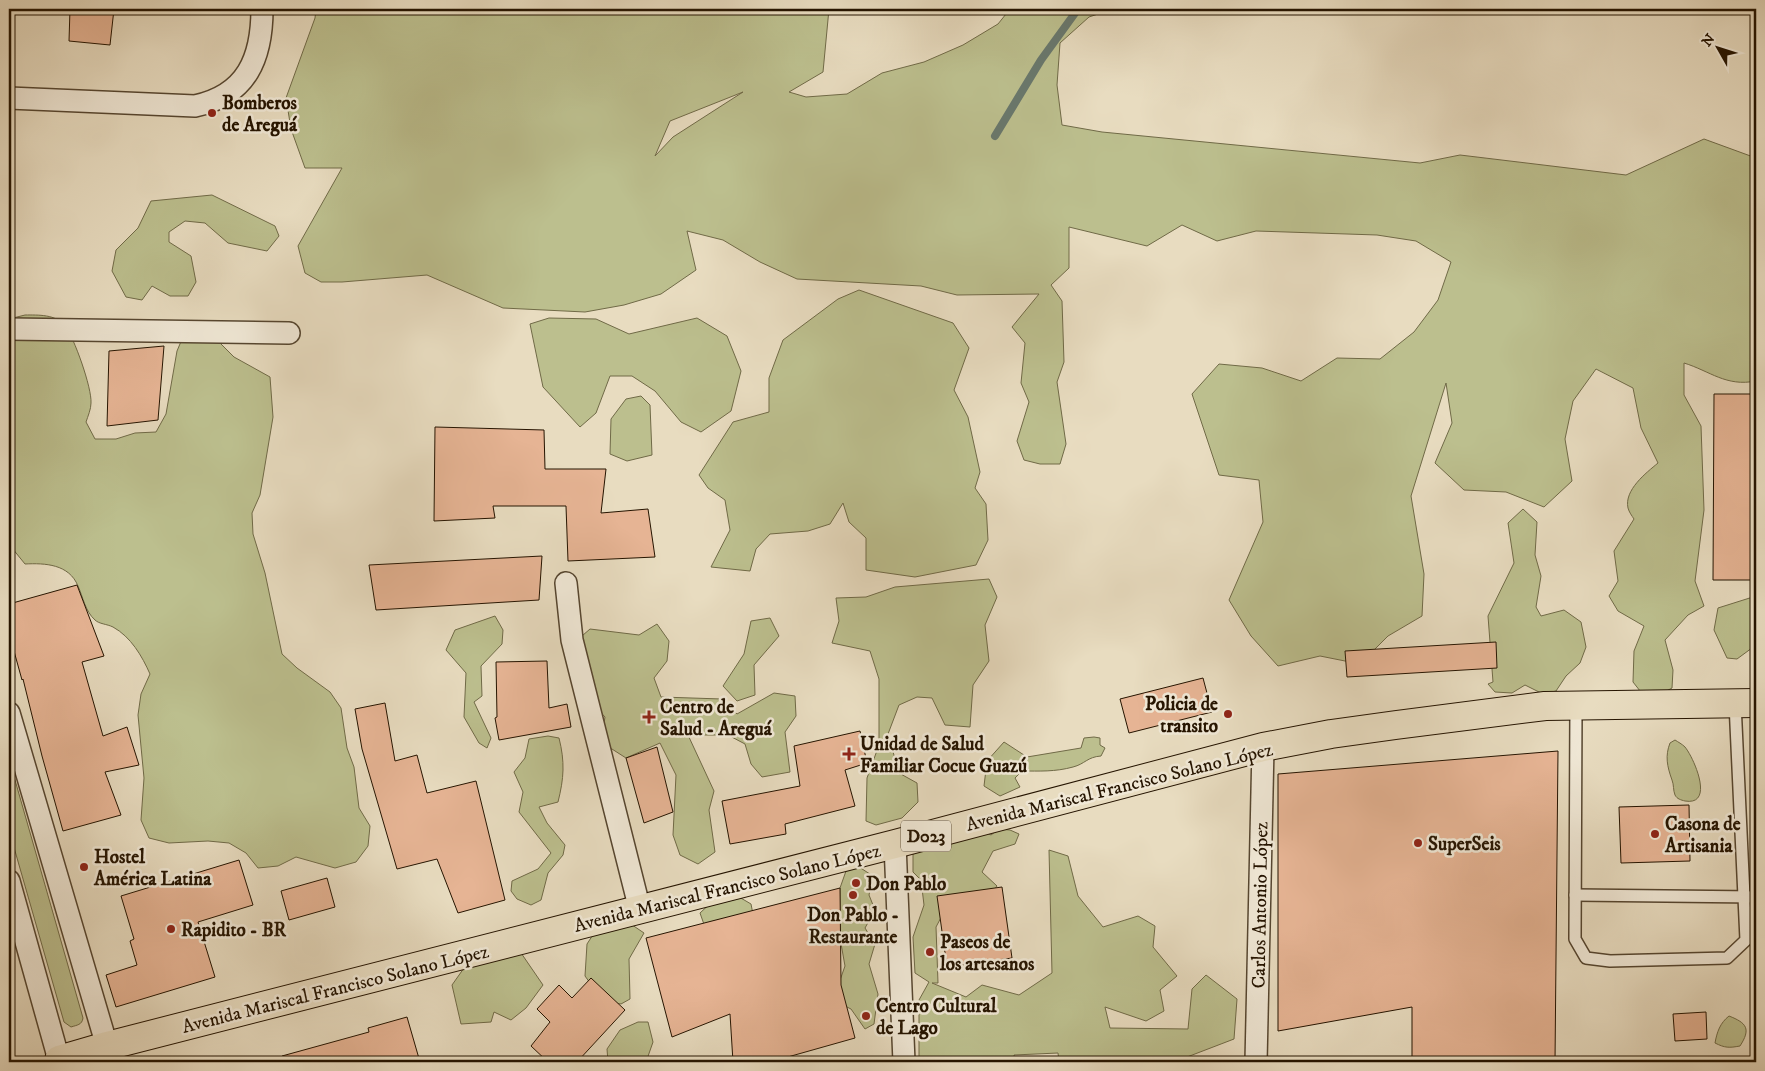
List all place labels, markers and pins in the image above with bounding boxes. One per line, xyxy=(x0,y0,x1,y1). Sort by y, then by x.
place label: Bomberos de Areguá xyxy=(222,92,298,137)
marker: Bomberos de Areguá xyxy=(206,107,218,119)
place label: Policia de transito xyxy=(1145,693,1218,738)
place label: Centro de Salud - Areguá xyxy=(660,696,773,741)
marker: Policia de transito xyxy=(1222,708,1234,720)
marker: Centro de Salud - Areguá xyxy=(642,710,656,724)
place label: Unidad de Salud Familiar Cocue Guazú xyxy=(860,733,1027,778)
marker: Unidad de Salud Familiar Cocue Guazú xyxy=(842,747,856,761)
place label: Casona de Artisania xyxy=(1664,813,1741,858)
marker: Casona de Artisania xyxy=(1649,828,1661,840)
place label: SuperSeis xyxy=(1428,833,1501,856)
marker: SuperSeis xyxy=(1412,837,1424,849)
place label: Hostel América Latina xyxy=(93,846,212,891)
marker: Hostel América Latina xyxy=(78,861,90,873)
place label: Don Pablo xyxy=(866,873,946,896)
marker: Don Pablo xyxy=(850,877,862,889)
marker: Don Pablo - Restaurante xyxy=(847,889,859,901)
place label: Don Pablo - Restaurante xyxy=(807,904,899,949)
place label: Rapidito - BR xyxy=(181,919,287,942)
marker: Rapidito - BR xyxy=(165,923,177,935)
place label: Paseos de los artesanos xyxy=(939,931,1035,976)
marker: Paseos de los artesanos xyxy=(924,946,936,958)
place label: Centro Cultural de Lago xyxy=(876,995,997,1040)
marker: Centro Cultural de Lago xyxy=(860,1010,872,1022)

